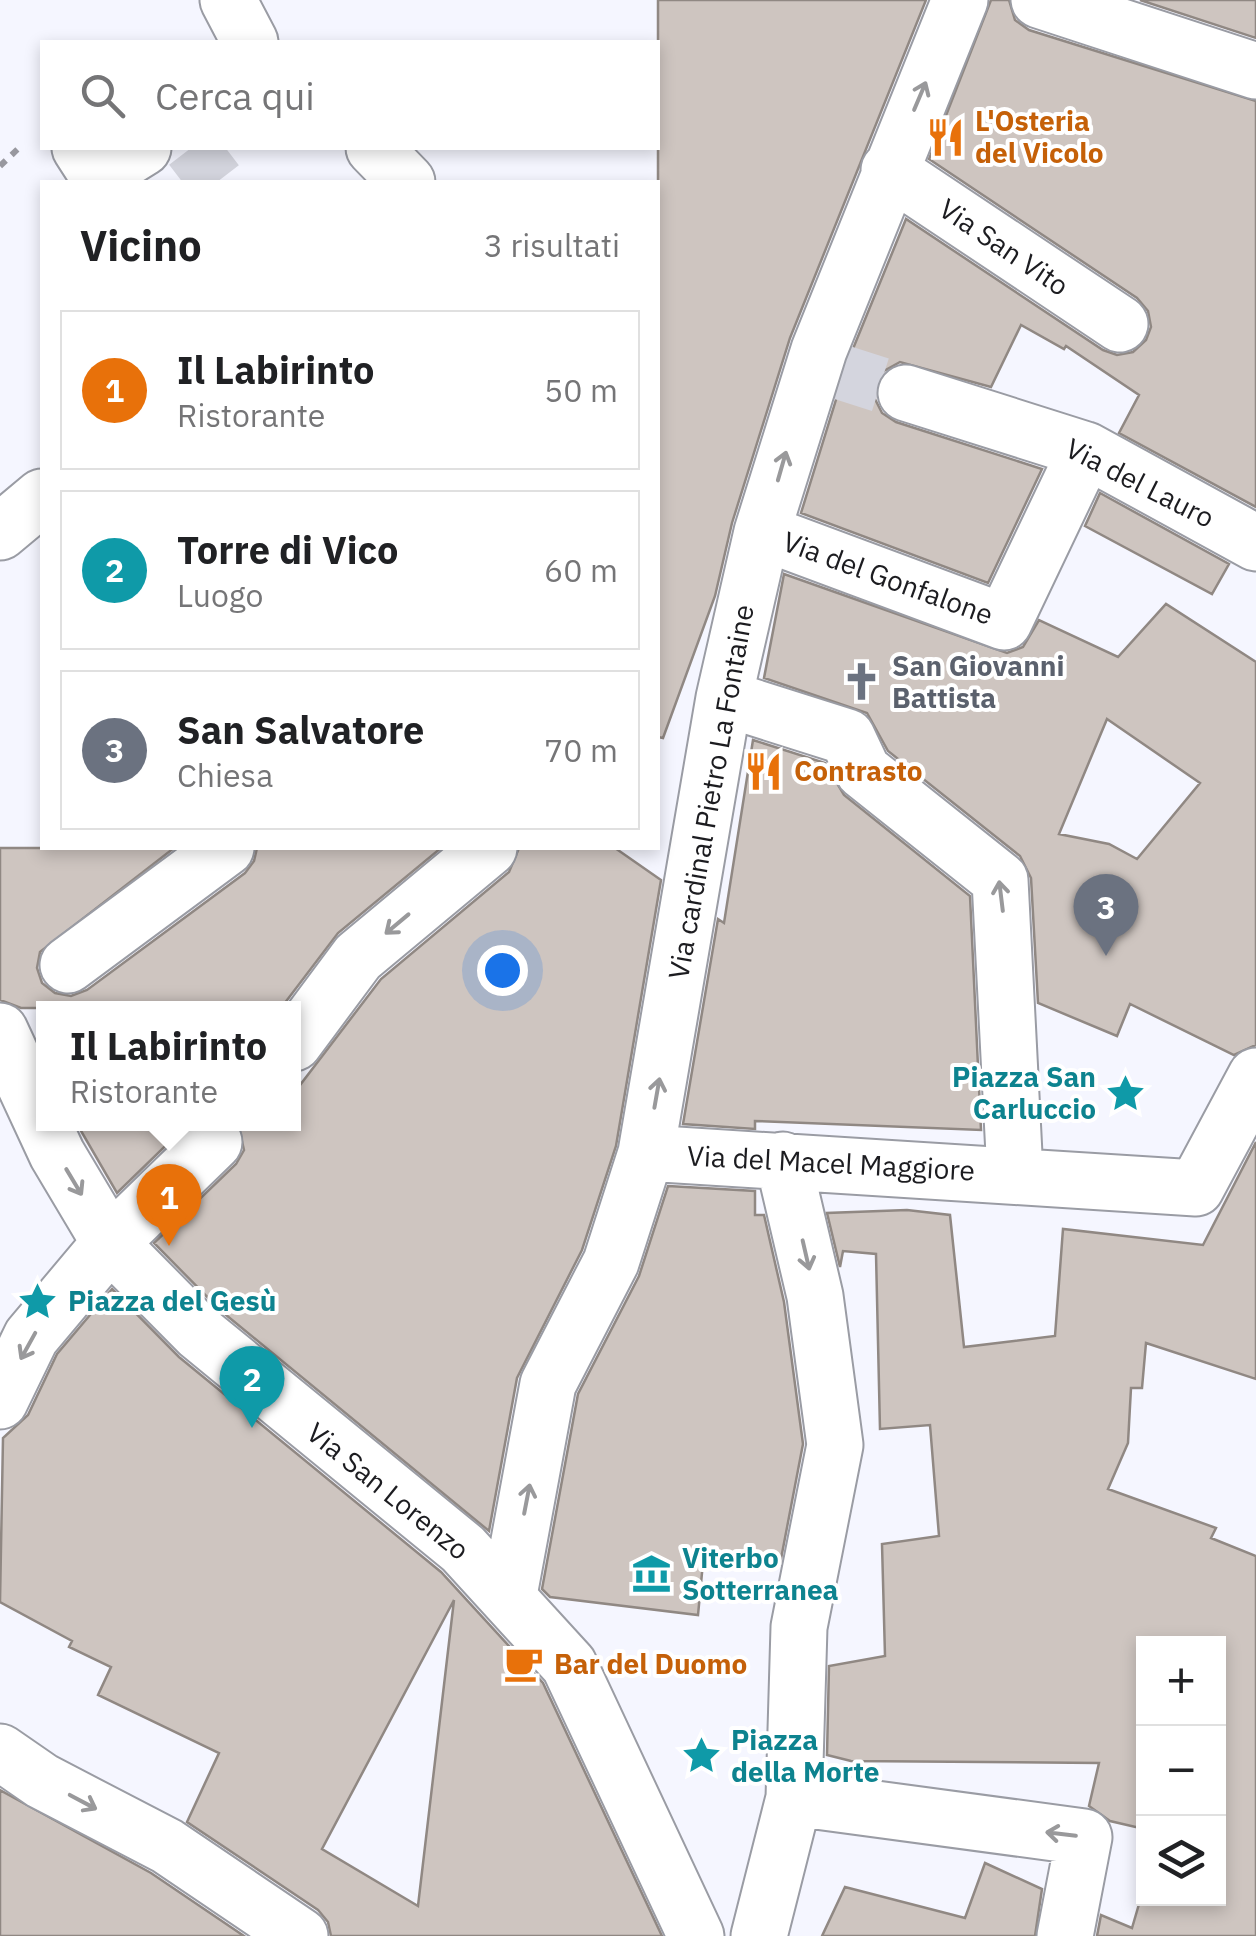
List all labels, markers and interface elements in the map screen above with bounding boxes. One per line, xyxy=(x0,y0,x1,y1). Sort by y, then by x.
search box xyxy=(40,40,660,150)
icon: search xyxy=(75,68,130,123)
text: Cerca qui xyxy=(155,71,315,120)
one-way arrow xyxy=(912,81,930,112)
place label: L'Osteria del Vicolo xyxy=(975,102,1103,171)
restaurant icon: L'Osteria del Vicolo xyxy=(924,116,966,158)
street label: Via San Vito xyxy=(932,190,1076,304)
text: Vicino xyxy=(80,218,202,273)
text: 3 risultati xyxy=(484,224,620,266)
text: Il Labirinto xyxy=(177,345,375,394)
text: 1 xyxy=(105,369,124,411)
text: 50 m xyxy=(544,369,618,411)
text: Ristorante xyxy=(177,394,325,436)
street label: Via del Lauro xyxy=(1060,429,1221,536)
one-way arrow xyxy=(773,450,792,482)
street label: Via del Gonfalone xyxy=(778,522,998,633)
text: Torre di Vico xyxy=(177,525,398,574)
text: 2 xyxy=(105,549,124,591)
text: 60 m xyxy=(544,549,618,591)
text: Luogo xyxy=(177,574,263,616)
street label: Via cardinal Pietro La Fontaine xyxy=(659,602,762,982)
place label: San Giovanni Battista xyxy=(892,647,1065,716)
church icon: San Giovanni Battista xyxy=(841,661,883,703)
text: San Salvatore xyxy=(177,705,424,754)
text: 3 xyxy=(105,729,124,771)
text: 70 m xyxy=(544,729,618,771)
restaurant icon: Contrasto xyxy=(743,750,785,792)
place label: Contrasto xyxy=(794,752,923,789)
text: Chiesa xyxy=(177,754,273,796)
pin: 3 xyxy=(1074,874,1138,956)
one-way arrow xyxy=(991,880,1009,913)
one-way arrow xyxy=(385,913,411,935)
your location xyxy=(477,945,528,996)
popup xyxy=(36,1001,301,1131)
text: Il Labirinto xyxy=(70,1021,267,1070)
place label: Piazza San Carluccio xyxy=(952,1058,1096,1127)
text: Ristorante xyxy=(70,1070,218,1112)
place icon: Piazza San Carluccio xyxy=(1105,1072,1147,1114)
one-way arrow xyxy=(648,1077,667,1110)
street label: Via del Macel Maggiore xyxy=(686,1136,976,1189)
pin: 1 xyxy=(136,1164,202,1246)
one-way arrow xyxy=(64,1167,84,1196)
one-way arrow xyxy=(797,1239,816,1270)
place icon: Piazza del Gesù xyxy=(17,1280,59,1322)
place label: Piazza del Gesù xyxy=(68,1282,276,1319)
one-way arrow xyxy=(18,1331,38,1360)
pin: 2 xyxy=(220,1346,284,1428)
street label: Via San Lorenzo xyxy=(300,1414,477,1567)
one-way arrow xyxy=(518,1483,537,1516)
place label: Viterbo Sotterranea xyxy=(682,1539,839,1608)
museum icon: Viterbo Sotterranea xyxy=(631,1553,673,1595)
map controls xyxy=(1136,1636,1226,1906)
button: + xyxy=(1136,1636,1226,1726)
cafe icon: Bar del Duomo xyxy=(503,1643,545,1685)
place label: Bar del Duomo xyxy=(554,1645,747,1682)
place label: Piazza della Morte xyxy=(731,1721,880,1790)
button: − xyxy=(1136,1726,1226,1816)
place icon: Piazza della Morte xyxy=(680,1735,722,1777)
one-way arrow xyxy=(68,1793,98,1812)
button: layers xyxy=(1136,1816,1226,1906)
one-way arrow xyxy=(1045,1824,1078,1842)

